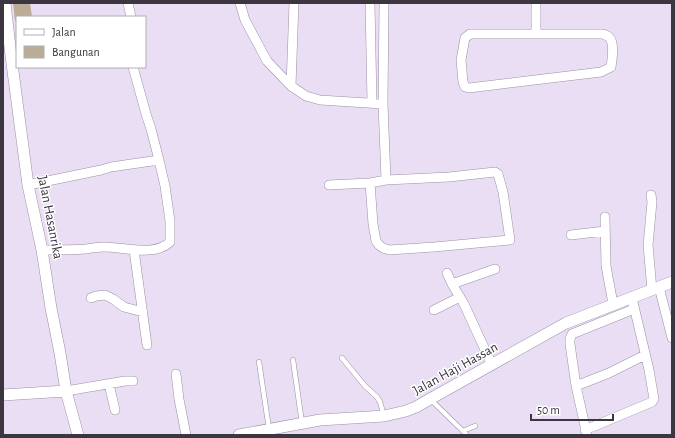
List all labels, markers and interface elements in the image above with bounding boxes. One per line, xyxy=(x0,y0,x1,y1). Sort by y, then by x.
legend xyxy=(16,16,146,68)
text: Jalan xyxy=(52,26,76,38)
text: Bangunan xyxy=(52,46,100,58)
street label: Jalan Hasanrika xyxy=(35,174,65,261)
street label: Jalan Haji Hassan xyxy=(411,340,500,398)
scale bar xyxy=(531,396,613,422)
text: 50 m xyxy=(537,404,560,416)

